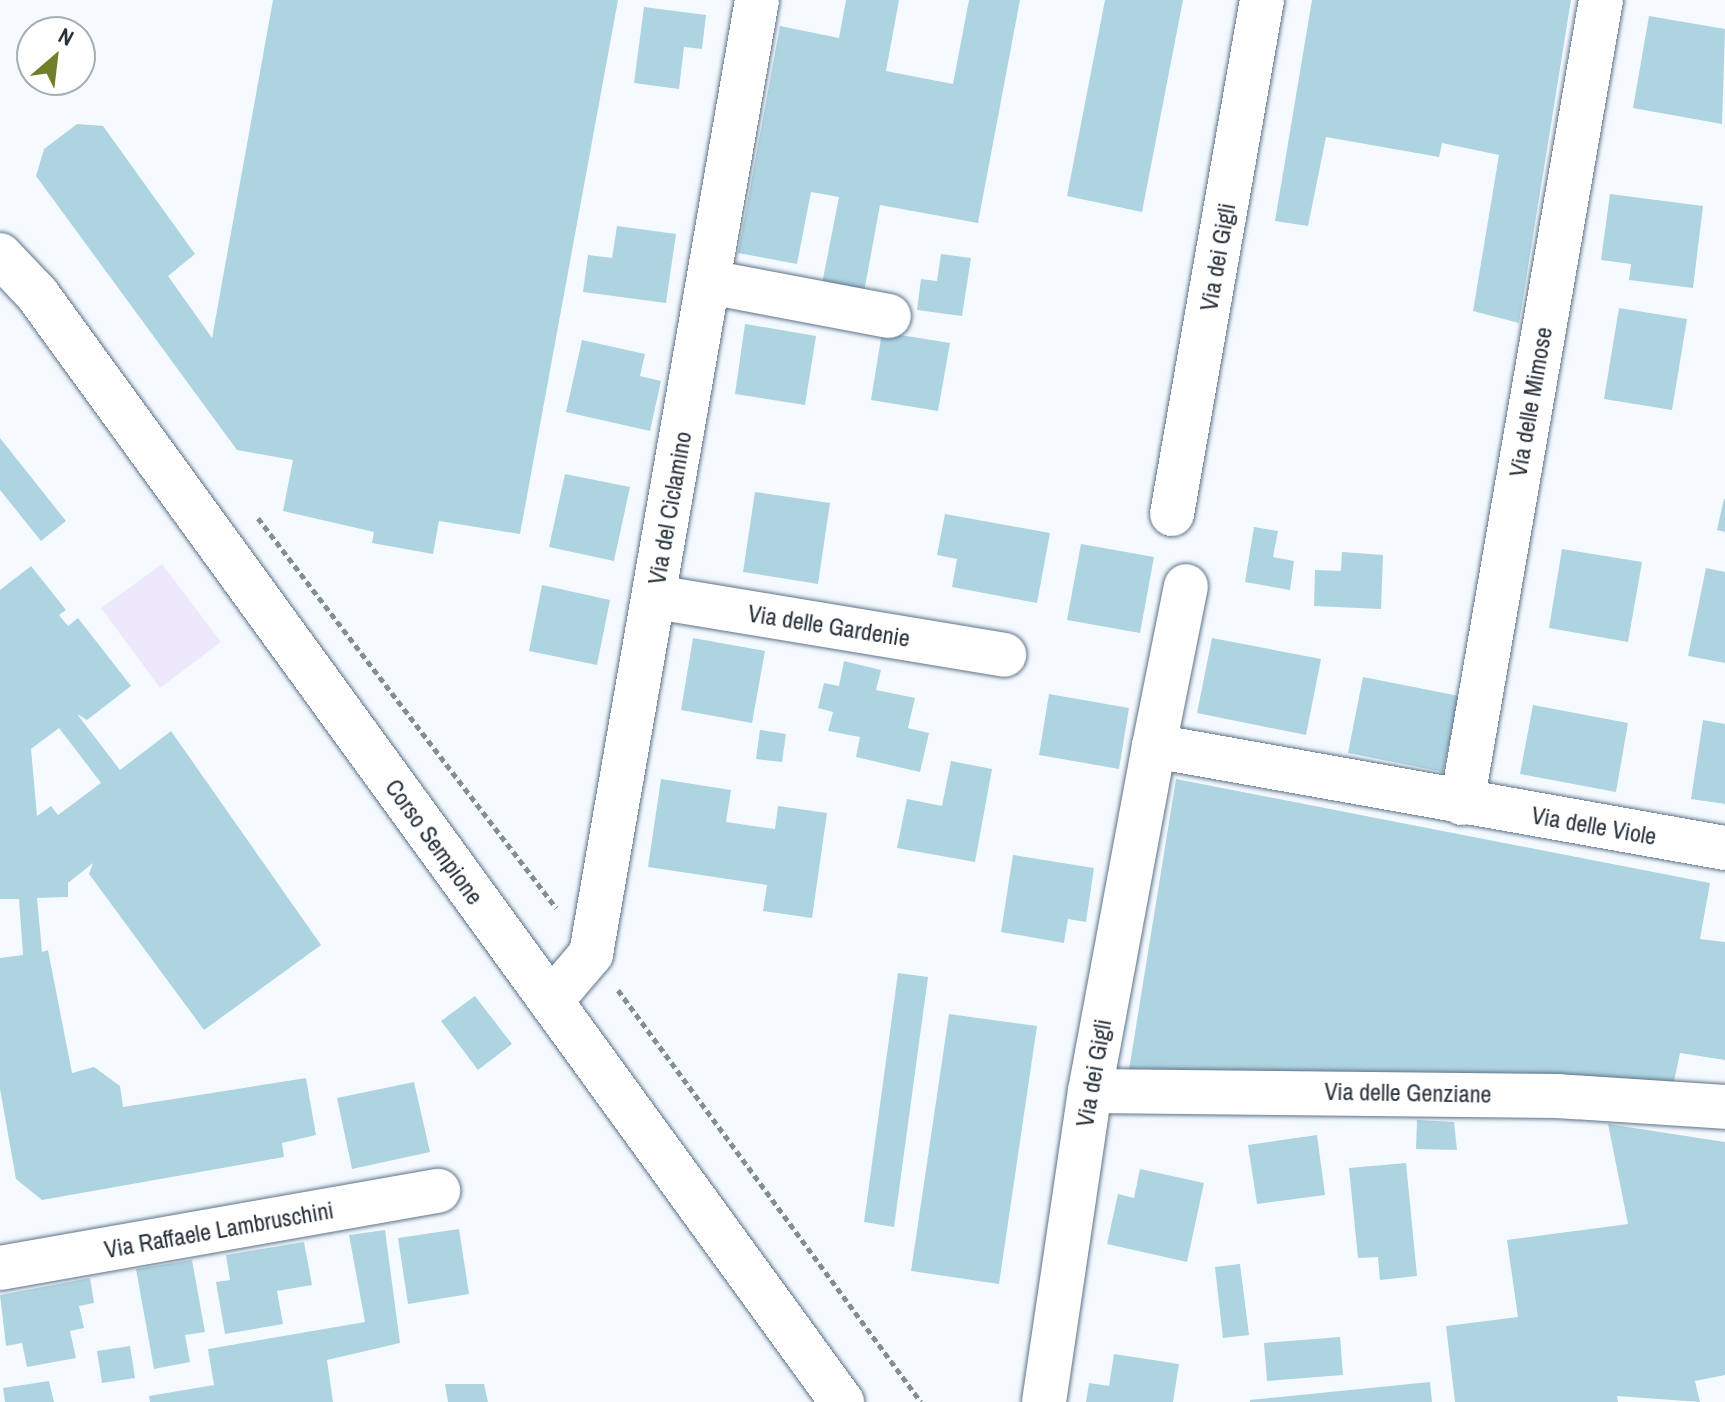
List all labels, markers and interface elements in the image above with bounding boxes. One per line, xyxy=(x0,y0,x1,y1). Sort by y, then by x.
north arrow xyxy=(16,16,96,96)
text: N xyxy=(54,20,79,53)
street label: Via dei Gigli xyxy=(1194,201,1242,313)
street label: Via delle Mimose xyxy=(1504,325,1558,479)
street label: Via del Ciclamino xyxy=(642,429,698,587)
street label: Via delle Gardenie xyxy=(746,599,912,653)
street label: Corso Sempione xyxy=(379,774,489,910)
street label: Via delle Viole xyxy=(1529,801,1659,851)
street label: Via dei Gigli xyxy=(1070,1017,1118,1129)
street label: Via delle Genziane xyxy=(1324,1077,1492,1109)
street label: Via Raffaele Lambruschini xyxy=(102,1196,336,1264)

